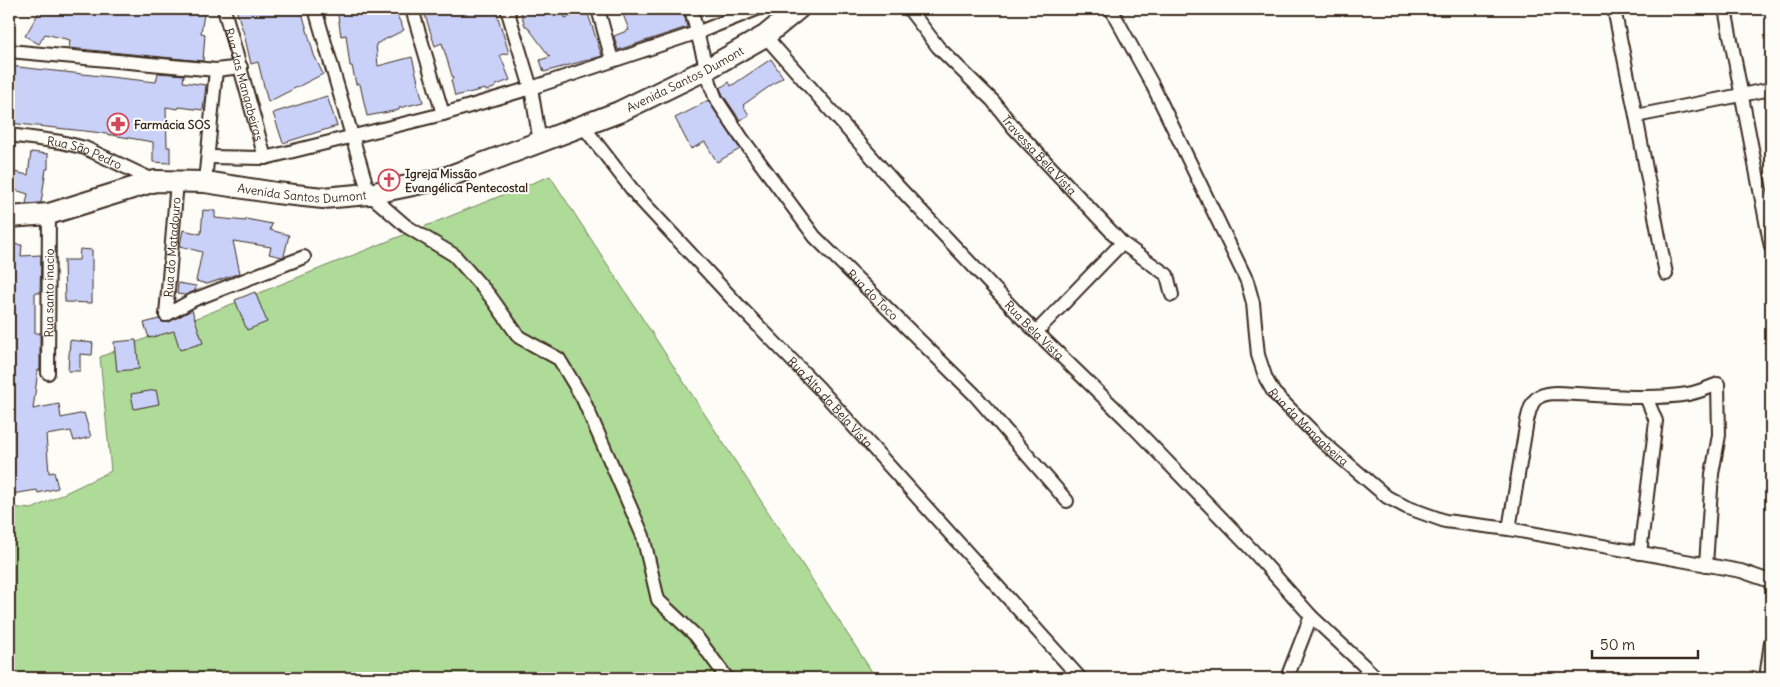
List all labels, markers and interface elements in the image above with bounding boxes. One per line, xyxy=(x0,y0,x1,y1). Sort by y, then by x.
street label: Rua das Mangabeiras xyxy=(222,26,267,142)
street label: Avenida Santos Dumont xyxy=(624,42,746,115)
pharmacy icon: Farmácia SOS xyxy=(106,112,130,136)
street label: Travessa Bela Vista xyxy=(999,112,1080,198)
place label: Farmácia SOS xyxy=(134,117,211,132)
street label: Rua São Pedro xyxy=(46,133,125,172)
place label: Igreja Missão Evangélica Pentecostal xyxy=(405,166,528,196)
church icon: Igreja Missão Evangélica Pentecostal xyxy=(377,168,401,192)
street label: Avenida Santos Dumont xyxy=(237,180,367,205)
street label: Rua do Matadouro xyxy=(160,196,183,298)
street label: Rua santo inacio xyxy=(41,248,56,338)
street label: Rua do Toco xyxy=(844,266,902,323)
street label: Rua Bela Vista xyxy=(1002,297,1068,363)
street label: Rua Alto da Bela Vista xyxy=(785,353,876,451)
street label: Rua da Mangabeira xyxy=(1265,385,1352,469)
scale bar xyxy=(1592,627,1699,659)
text: 50 m xyxy=(1600,635,1635,654)

